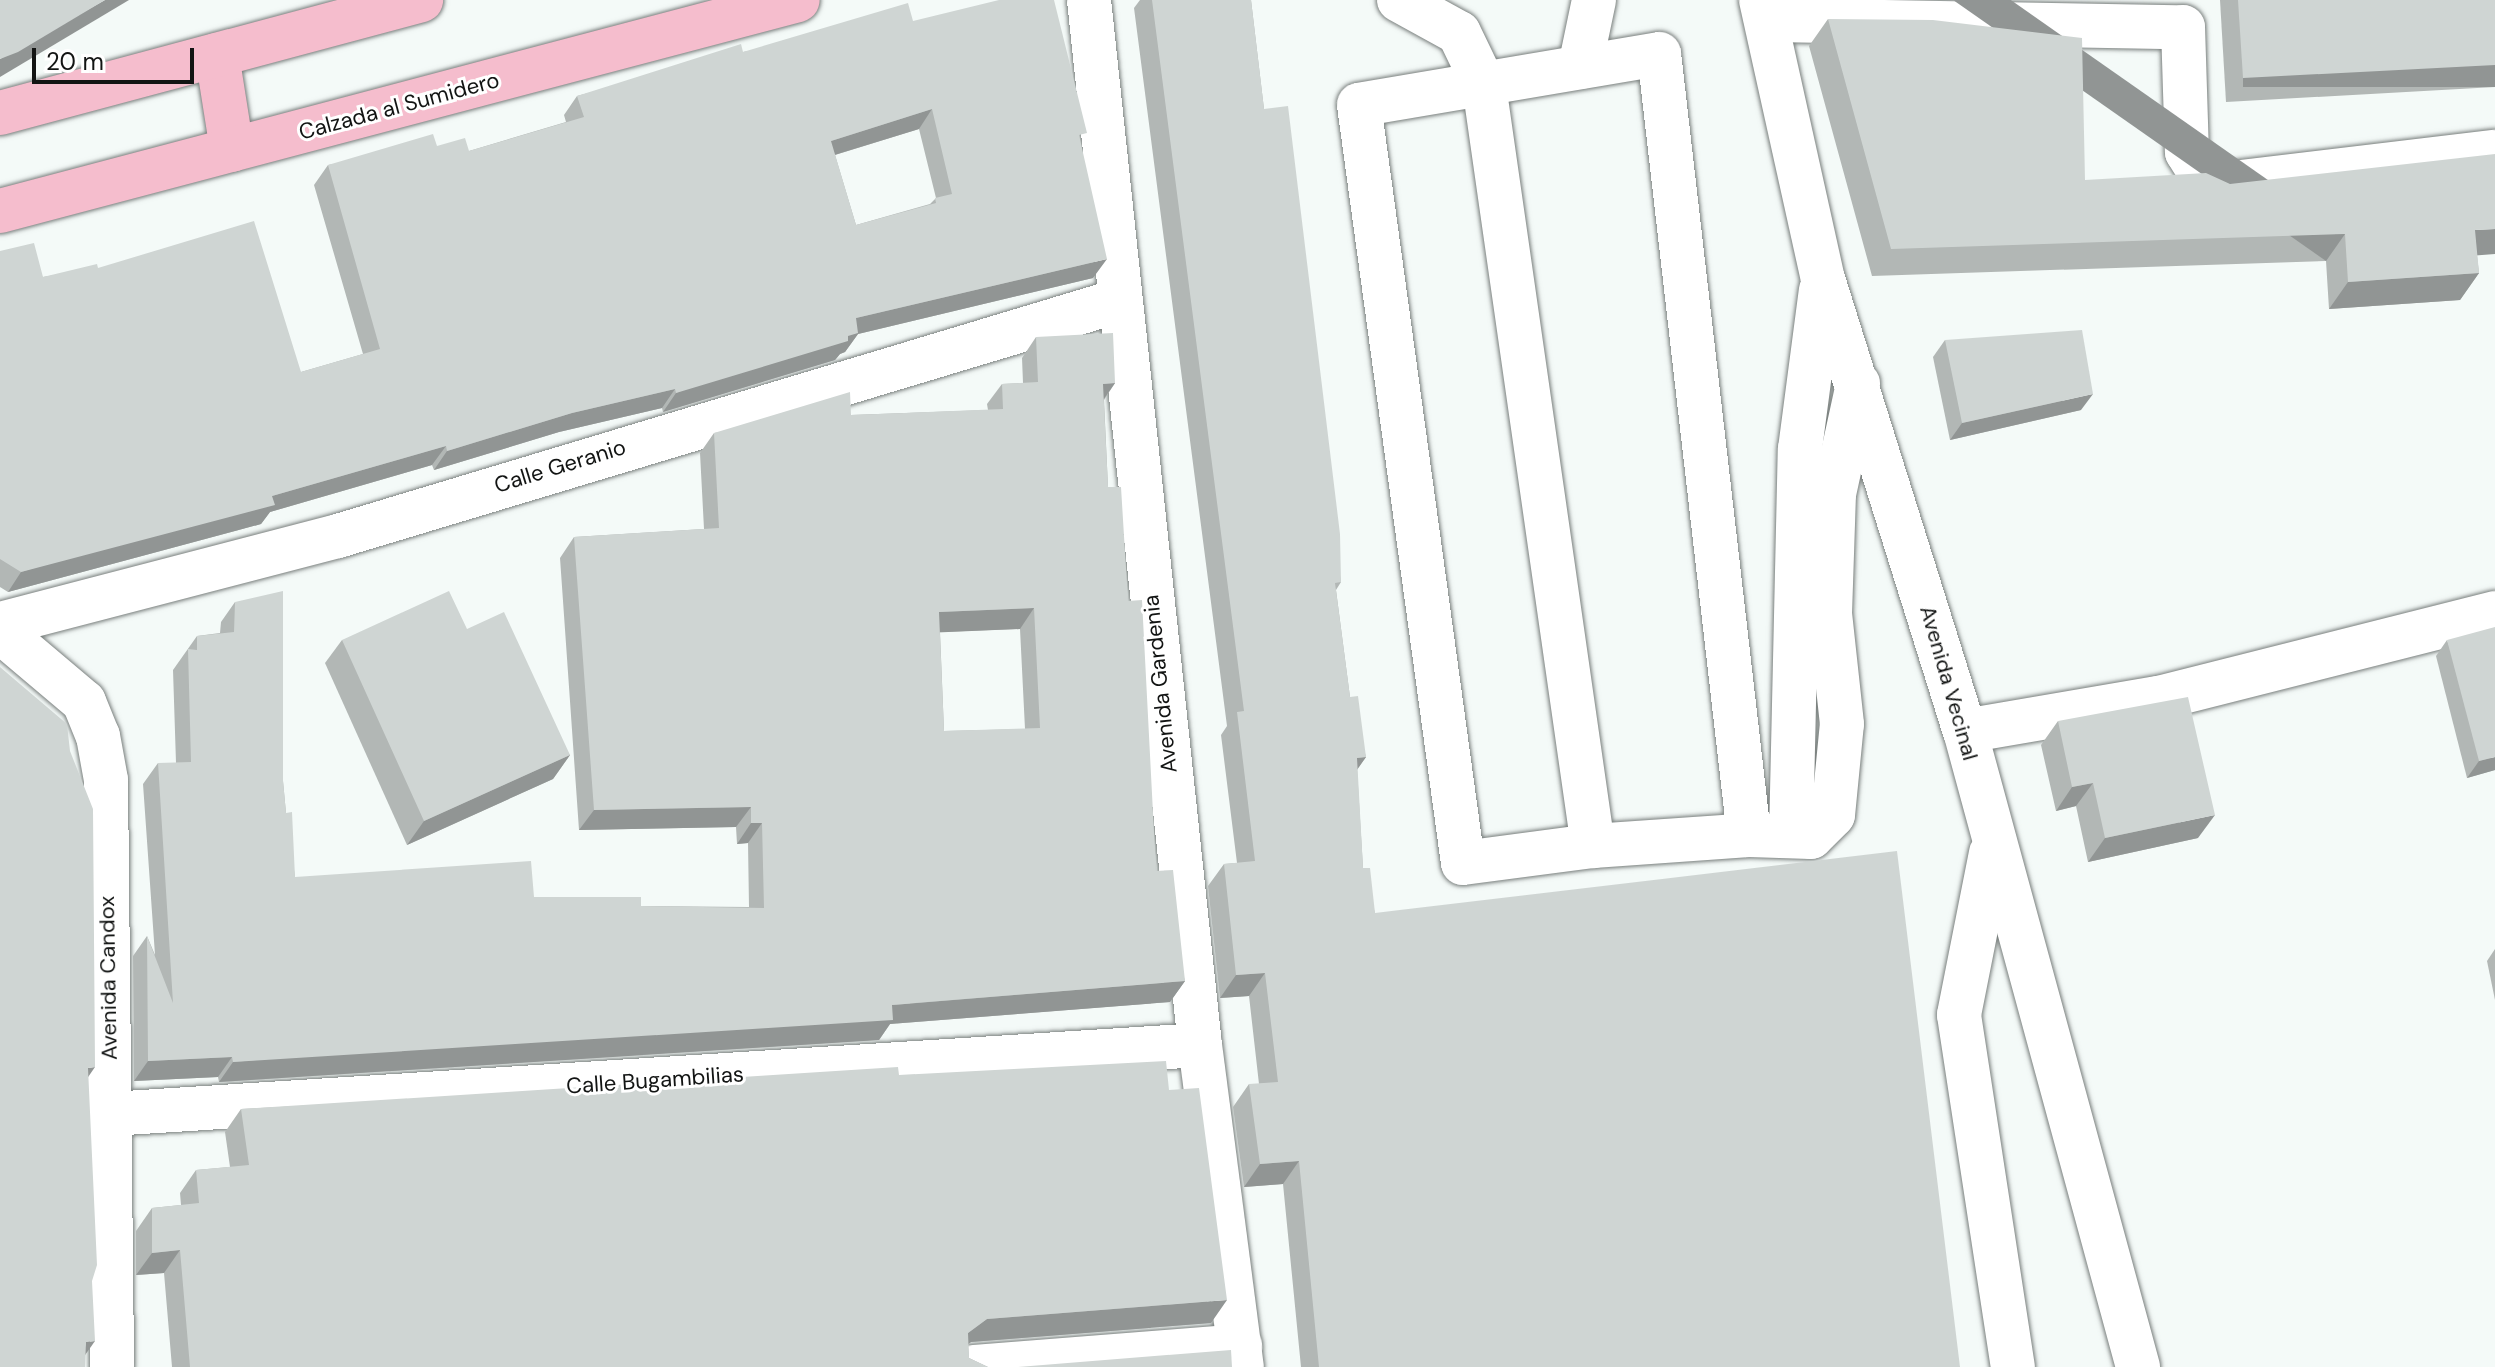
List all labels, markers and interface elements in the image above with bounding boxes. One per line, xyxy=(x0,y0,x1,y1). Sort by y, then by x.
scale bar xyxy=(36,32,198,82)
text: 20 m xyxy=(46,46,104,77)
street label: Calzada al Sumidero xyxy=(296,67,502,145)
street label: Calle Geranio xyxy=(491,433,629,499)
street label: Avenida Gardenia xyxy=(1138,594,1182,774)
street label: Avenida Vecinal xyxy=(1914,603,1984,763)
street label: Avenida Candox xyxy=(93,896,123,1060)
street label: Calle Bugambilias xyxy=(565,1061,745,1099)

